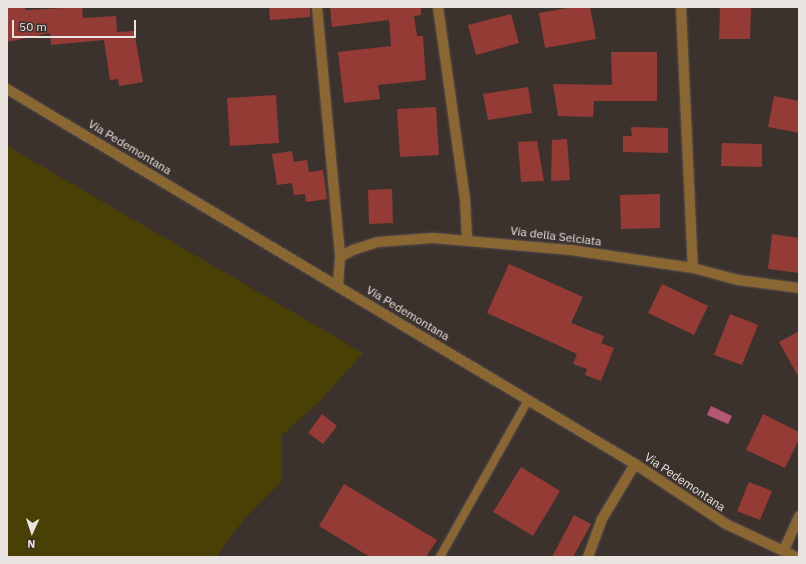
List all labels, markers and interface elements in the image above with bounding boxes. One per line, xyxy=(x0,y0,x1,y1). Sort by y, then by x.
scale bar xyxy=(14,12,138,38)
text: 50 m xyxy=(19,19,47,34)
street label: Via Pedemontana xyxy=(86,116,174,178)
street label: Via della Selciata xyxy=(510,223,602,249)
street label: Via Pedemontana xyxy=(364,282,452,344)
street label: Via Pedemontana xyxy=(642,450,728,514)
north arrow xyxy=(12,512,52,552)
text: N xyxy=(27,537,36,551)

